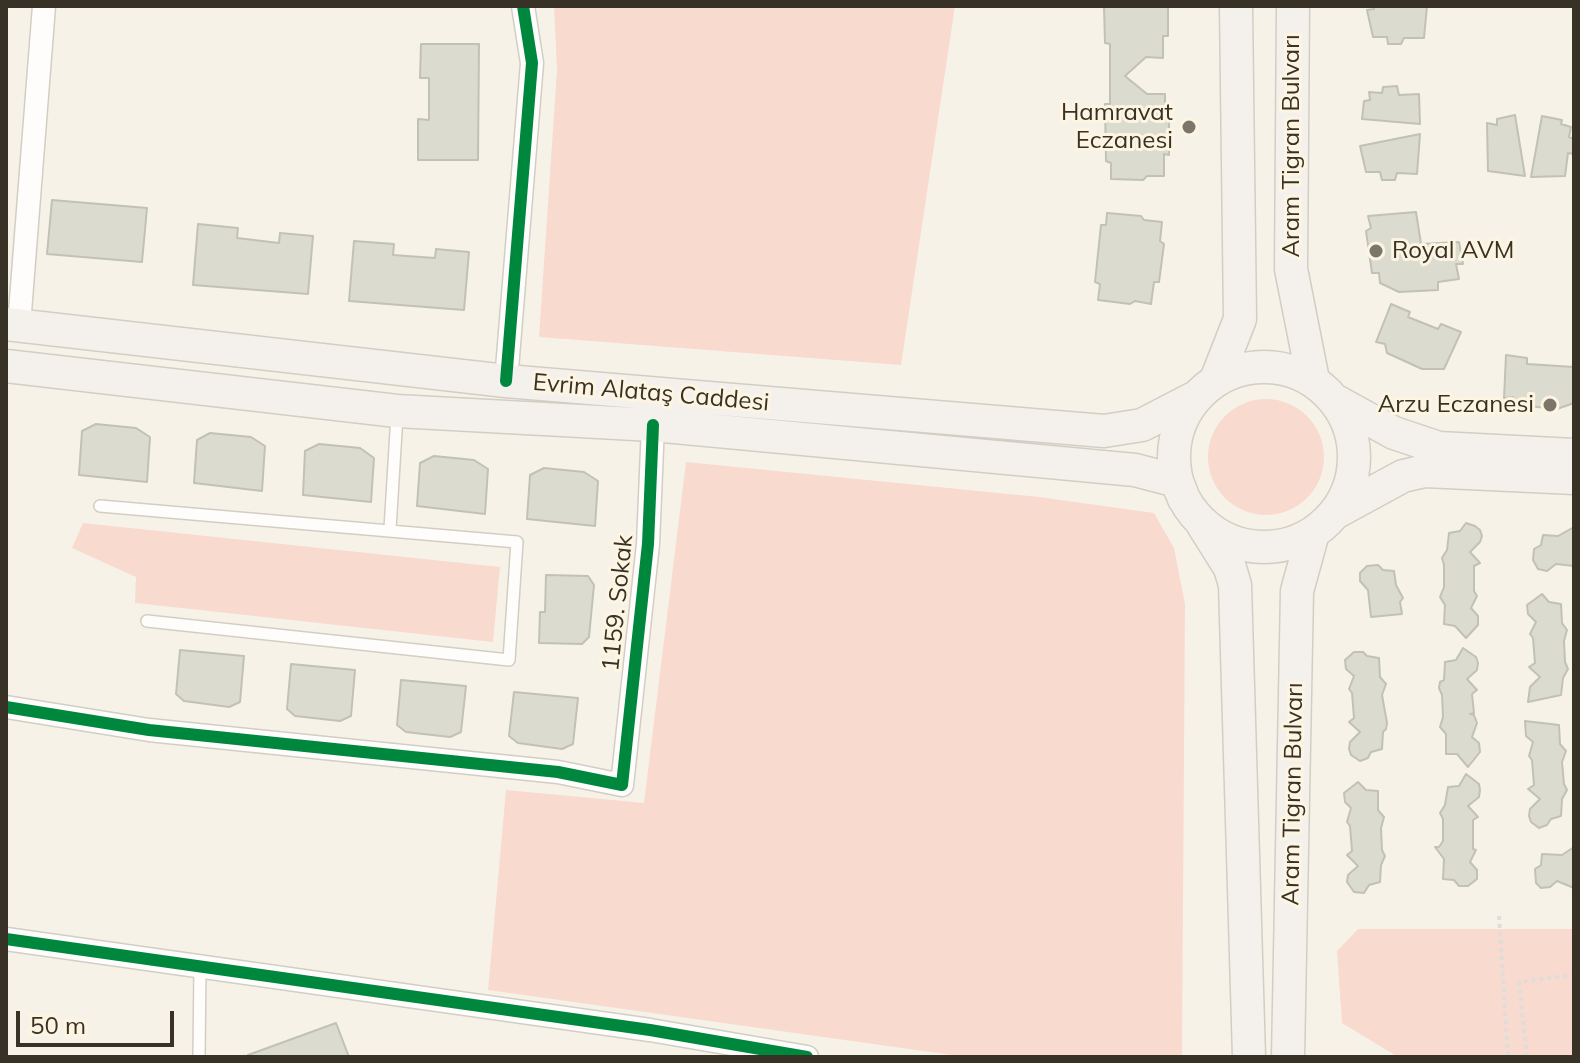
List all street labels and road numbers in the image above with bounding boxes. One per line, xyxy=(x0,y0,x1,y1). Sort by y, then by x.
street label: Aram Tigran Bulvarı xyxy=(1278,34,1306,258)
street label: Evrim Alataş Caddesi xyxy=(532,368,770,418)
street label: 1159. Sokak xyxy=(597,533,639,673)
street label: Aram Tigran Bulvarı xyxy=(1277,682,1309,906)

